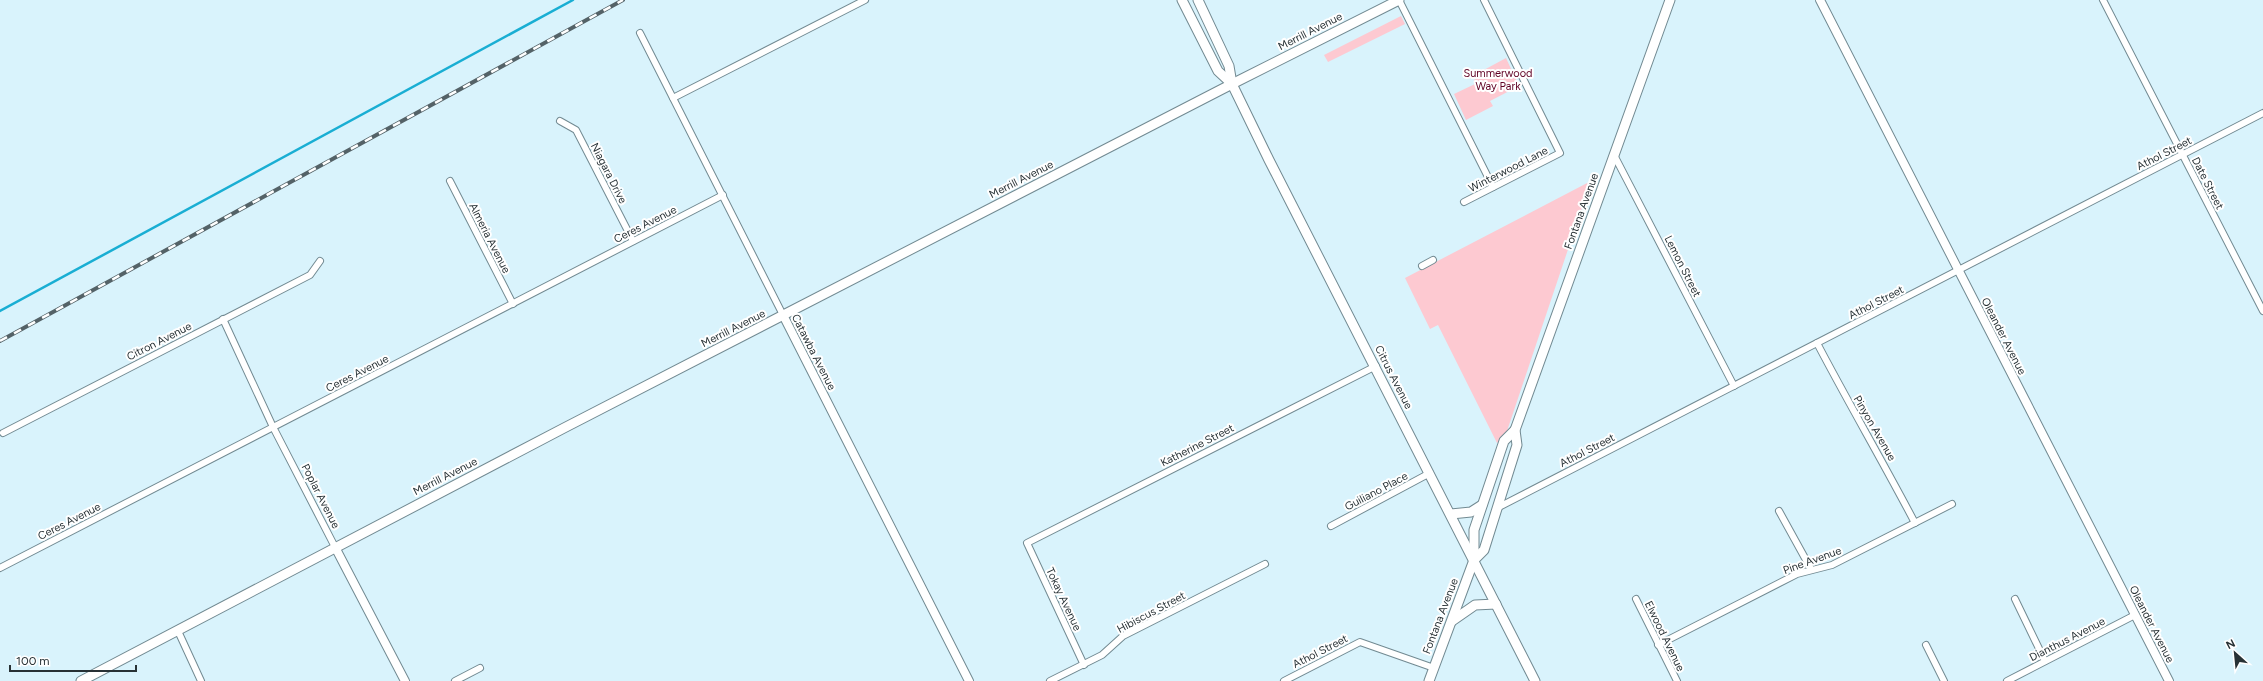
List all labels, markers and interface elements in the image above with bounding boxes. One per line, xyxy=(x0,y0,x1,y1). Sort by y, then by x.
street label: Merrill Avenue xyxy=(1276,10,1344,53)
park label: Summerwood Way Park xyxy=(1463,67,1533,93)
street label: Athol Street xyxy=(2135,134,2194,173)
street label: Niagara Drive xyxy=(588,141,629,206)
street label: Winterwood Lane xyxy=(1467,144,1550,195)
street label: Date Street xyxy=(2189,155,2226,212)
street label: Merrill Avenue xyxy=(987,158,1055,201)
street label: Fontana Avenue xyxy=(1562,171,1601,251)
street label: Almeria Avenue xyxy=(466,201,513,275)
street label: Ceres Avenue xyxy=(612,203,679,246)
street label: Lemon Street xyxy=(1662,233,1704,299)
street label: Athol Street xyxy=(1847,283,1906,322)
street label: Oleander Avenue xyxy=(1979,295,2029,377)
street label: Merrill Avenue xyxy=(699,307,767,350)
street label: Catawba Avenue xyxy=(789,312,838,393)
street label: Citron Avenue xyxy=(125,320,194,363)
street label: Citrus Avenue xyxy=(1372,343,1415,411)
street label: Ceres Avenue xyxy=(324,352,391,395)
street label: Pinyon Avenue xyxy=(1851,393,1898,463)
street label: Katherine Street xyxy=(1158,421,1236,470)
street label: Athol Street xyxy=(1558,431,1617,470)
street label: Merrill Avenue xyxy=(411,455,479,498)
street label: Poplar Avenue xyxy=(299,462,342,531)
street label: Guiliano Place xyxy=(1343,469,1410,513)
street label: Ceres Avenue xyxy=(36,500,103,543)
street label: Pine Avenue xyxy=(1781,544,1843,577)
street label: Tokay Avenue xyxy=(1043,566,1084,633)
street label: Fontana Avenue xyxy=(1420,577,1461,656)
street label: Oleander Avenue xyxy=(2127,583,2177,665)
street label: Hibiscus Street xyxy=(1115,589,1188,636)
street label: Elwood Avenue xyxy=(1642,599,1687,673)
street label: Dianthus Avenue xyxy=(2027,615,2107,664)
street label: Athol Street xyxy=(1291,632,1350,671)
north arrow xyxy=(2215,633,2255,673)
text: N xyxy=(2224,637,2237,652)
scale bar xyxy=(10,647,136,673)
text: 100 m xyxy=(16,654,50,668)

